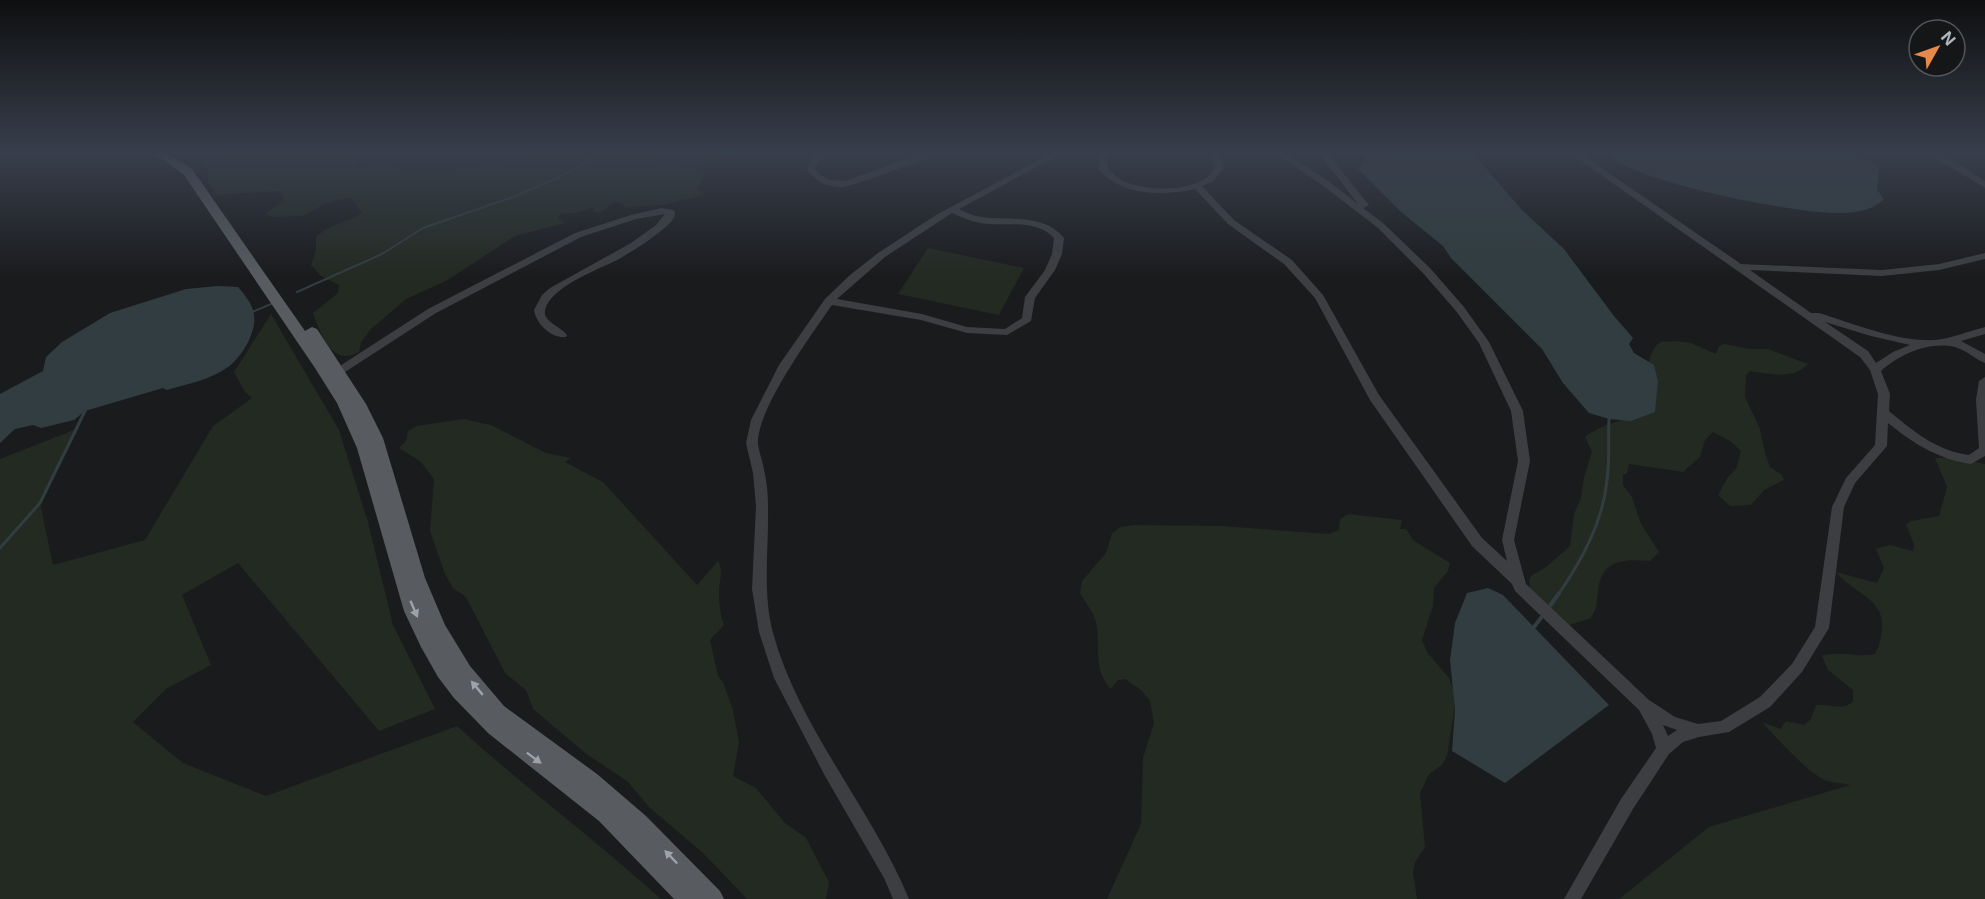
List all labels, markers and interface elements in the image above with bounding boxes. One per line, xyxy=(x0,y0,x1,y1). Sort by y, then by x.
north arrow xyxy=(1907,18,1967,78)
text: N xyxy=(1937,27,1960,49)
one-way arrow xyxy=(409,601,419,619)
one-way arrow xyxy=(471,681,484,696)
one-way arrow xyxy=(527,752,542,764)
one-way arrow xyxy=(665,850,678,865)

